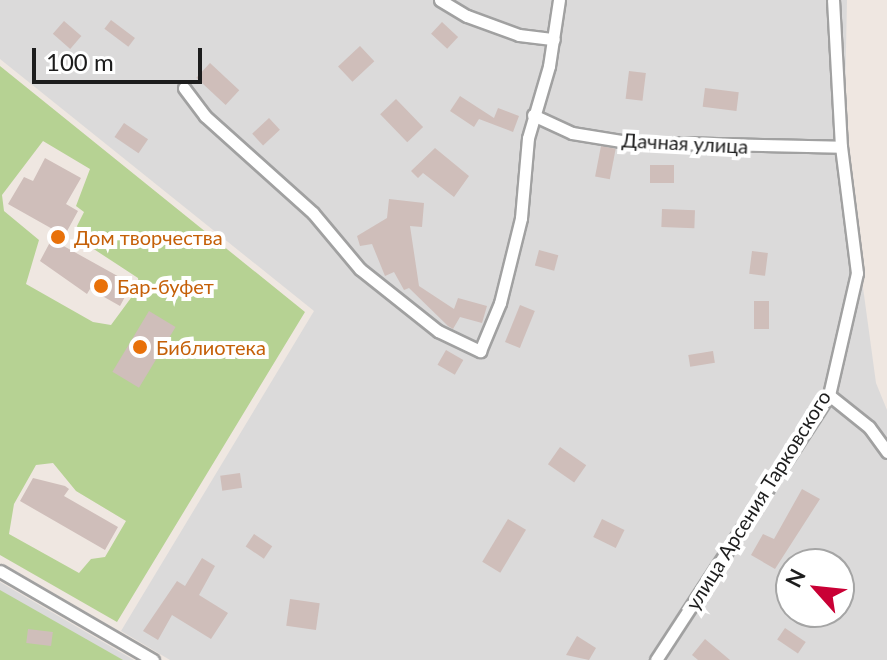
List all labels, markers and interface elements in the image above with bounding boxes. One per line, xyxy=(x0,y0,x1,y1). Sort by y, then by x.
scale bar xyxy=(36,32,206,82)
text: 100 m xyxy=(46,47,114,76)
street label: Дачная улица xyxy=(621,128,749,158)
place label: Дом творчества xyxy=(74,225,223,249)
marker: Дом творчества xyxy=(49,228,67,246)
place label: Бар-буфет xyxy=(117,274,214,298)
marker: Бар-буфет xyxy=(92,277,110,295)
place label: Библиотека xyxy=(156,335,266,359)
marker: Библиотека xyxy=(131,338,149,356)
street label: улица Арсения Тарковского xyxy=(681,386,835,614)
north arrow xyxy=(775,548,855,628)
text: N xyxy=(779,564,811,591)

